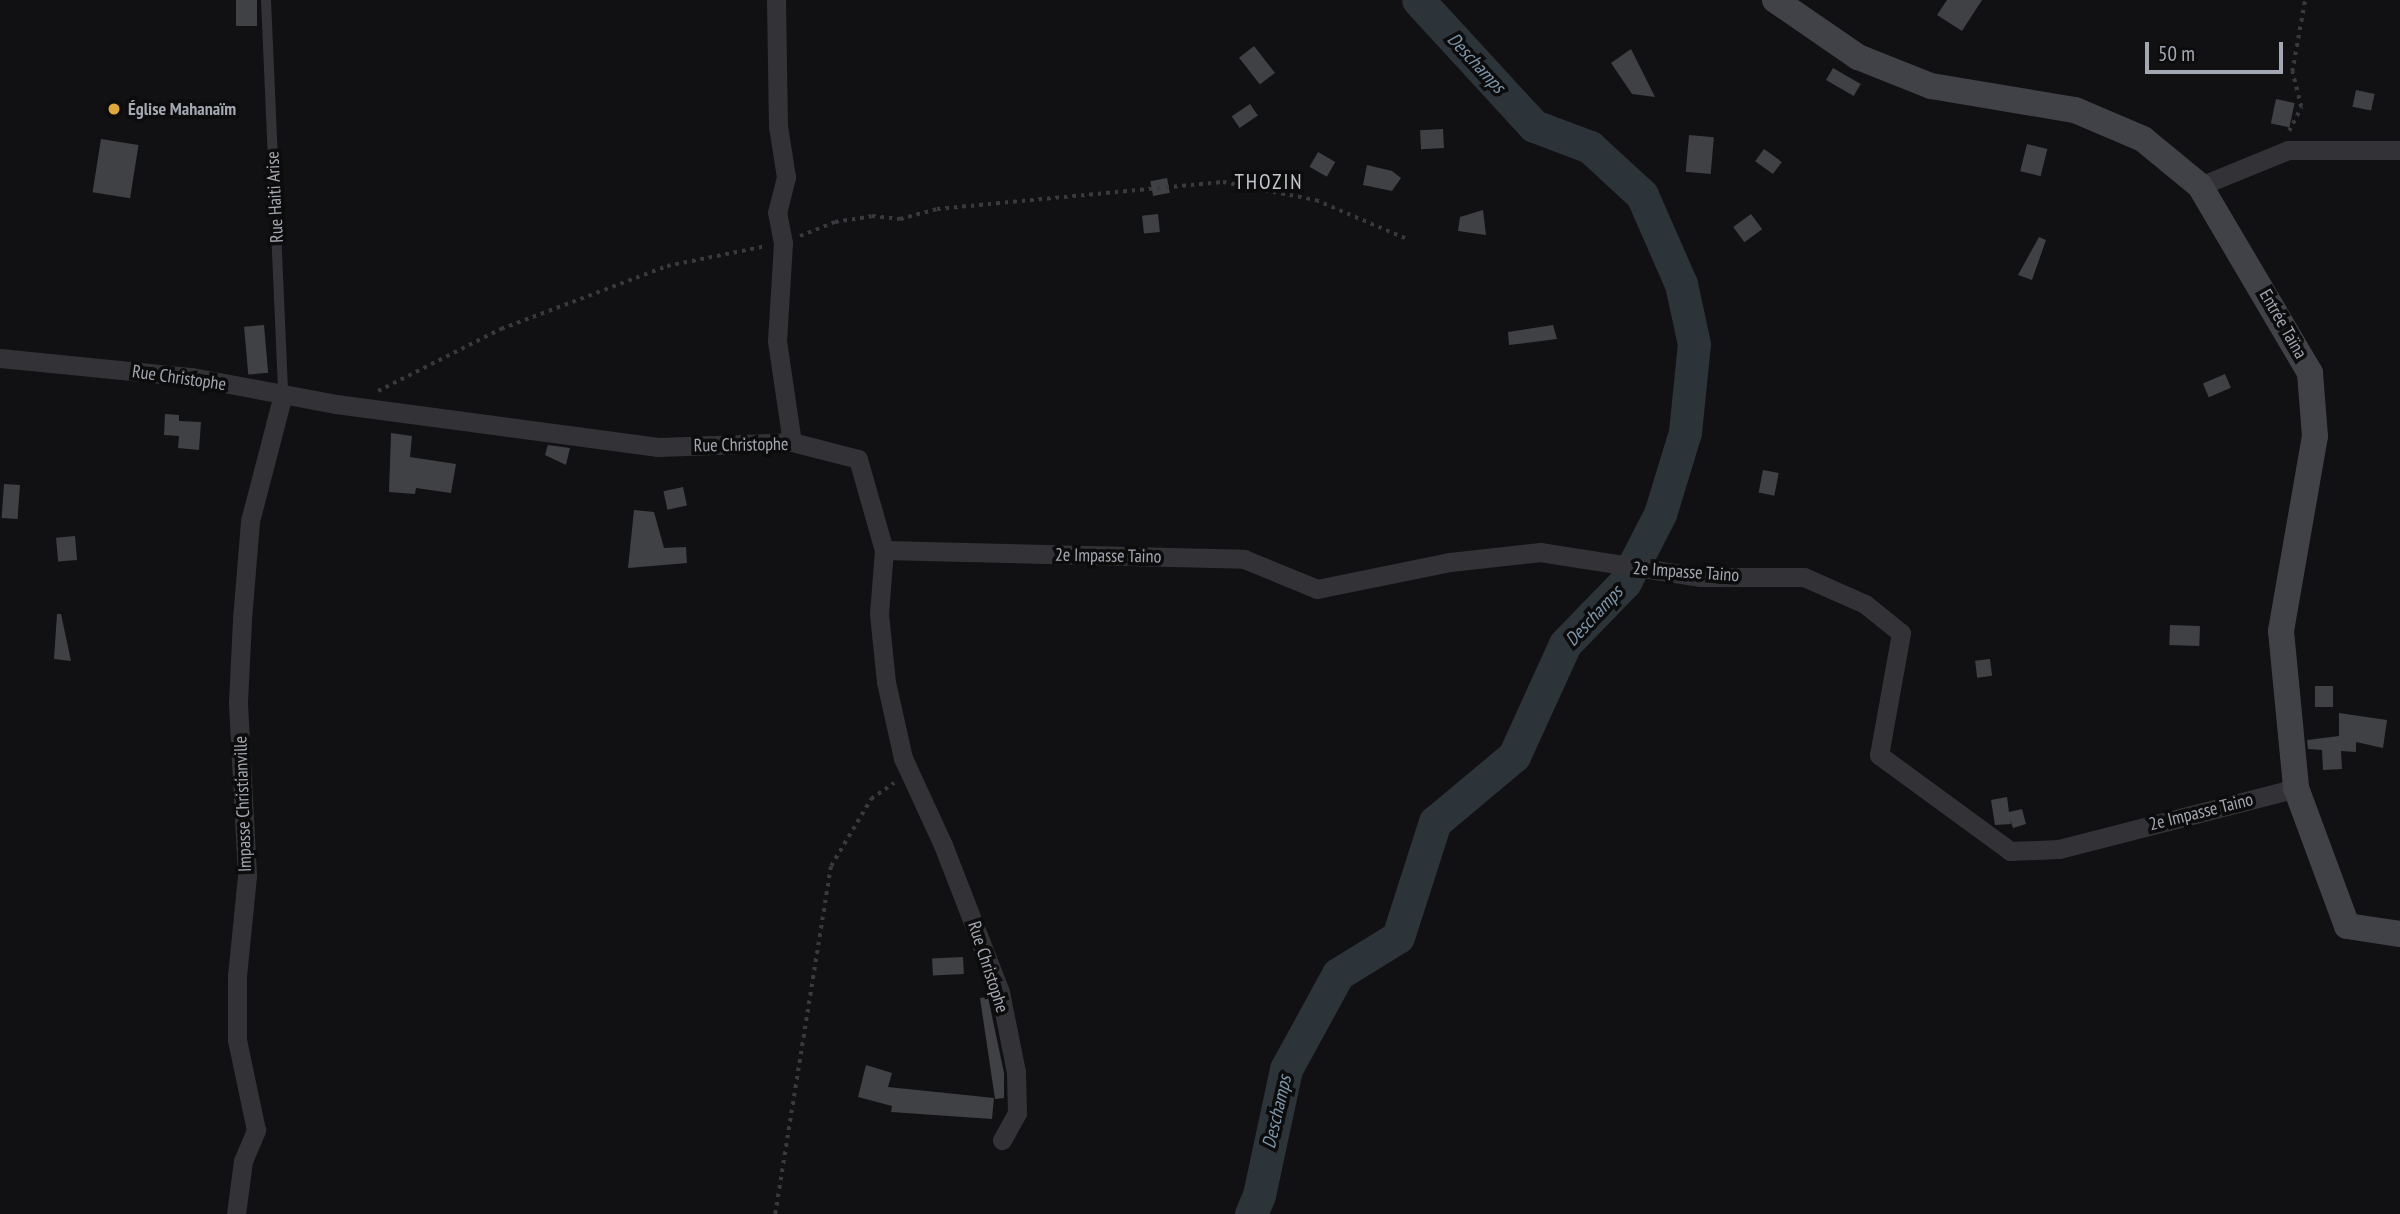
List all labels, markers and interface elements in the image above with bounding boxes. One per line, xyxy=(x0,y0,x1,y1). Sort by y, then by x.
water label: Deschamps xyxy=(1442,28,1510,98)
scale bar xyxy=(2148,28,2286,72)
text: 50 m xyxy=(2158,40,2195,67)
place label: Église Mahanaïm xyxy=(128,98,236,120)
marker: Église Mahanaïm xyxy=(106,101,122,117)
street label: Rue Haiti Arise xyxy=(262,150,288,244)
district label: THOZIN xyxy=(1235,169,1303,195)
street label: Entrée Taïna xyxy=(2254,285,2312,363)
street label: Rue Christophe xyxy=(131,361,227,395)
street label: Rue Christophe xyxy=(694,433,788,457)
street label: 2e Impasse Taino xyxy=(1054,544,1162,568)
street label: 2e Impasse Taino xyxy=(1632,557,1740,587)
water label: Deschamps xyxy=(1560,581,1628,651)
street label: Impasse Christianville xyxy=(230,736,256,872)
street label: 2e Impasse Taino xyxy=(2146,789,2256,835)
street label: Rue Christophe xyxy=(963,919,1013,1015)
water label: Deschamps xyxy=(1258,1073,1296,1151)

